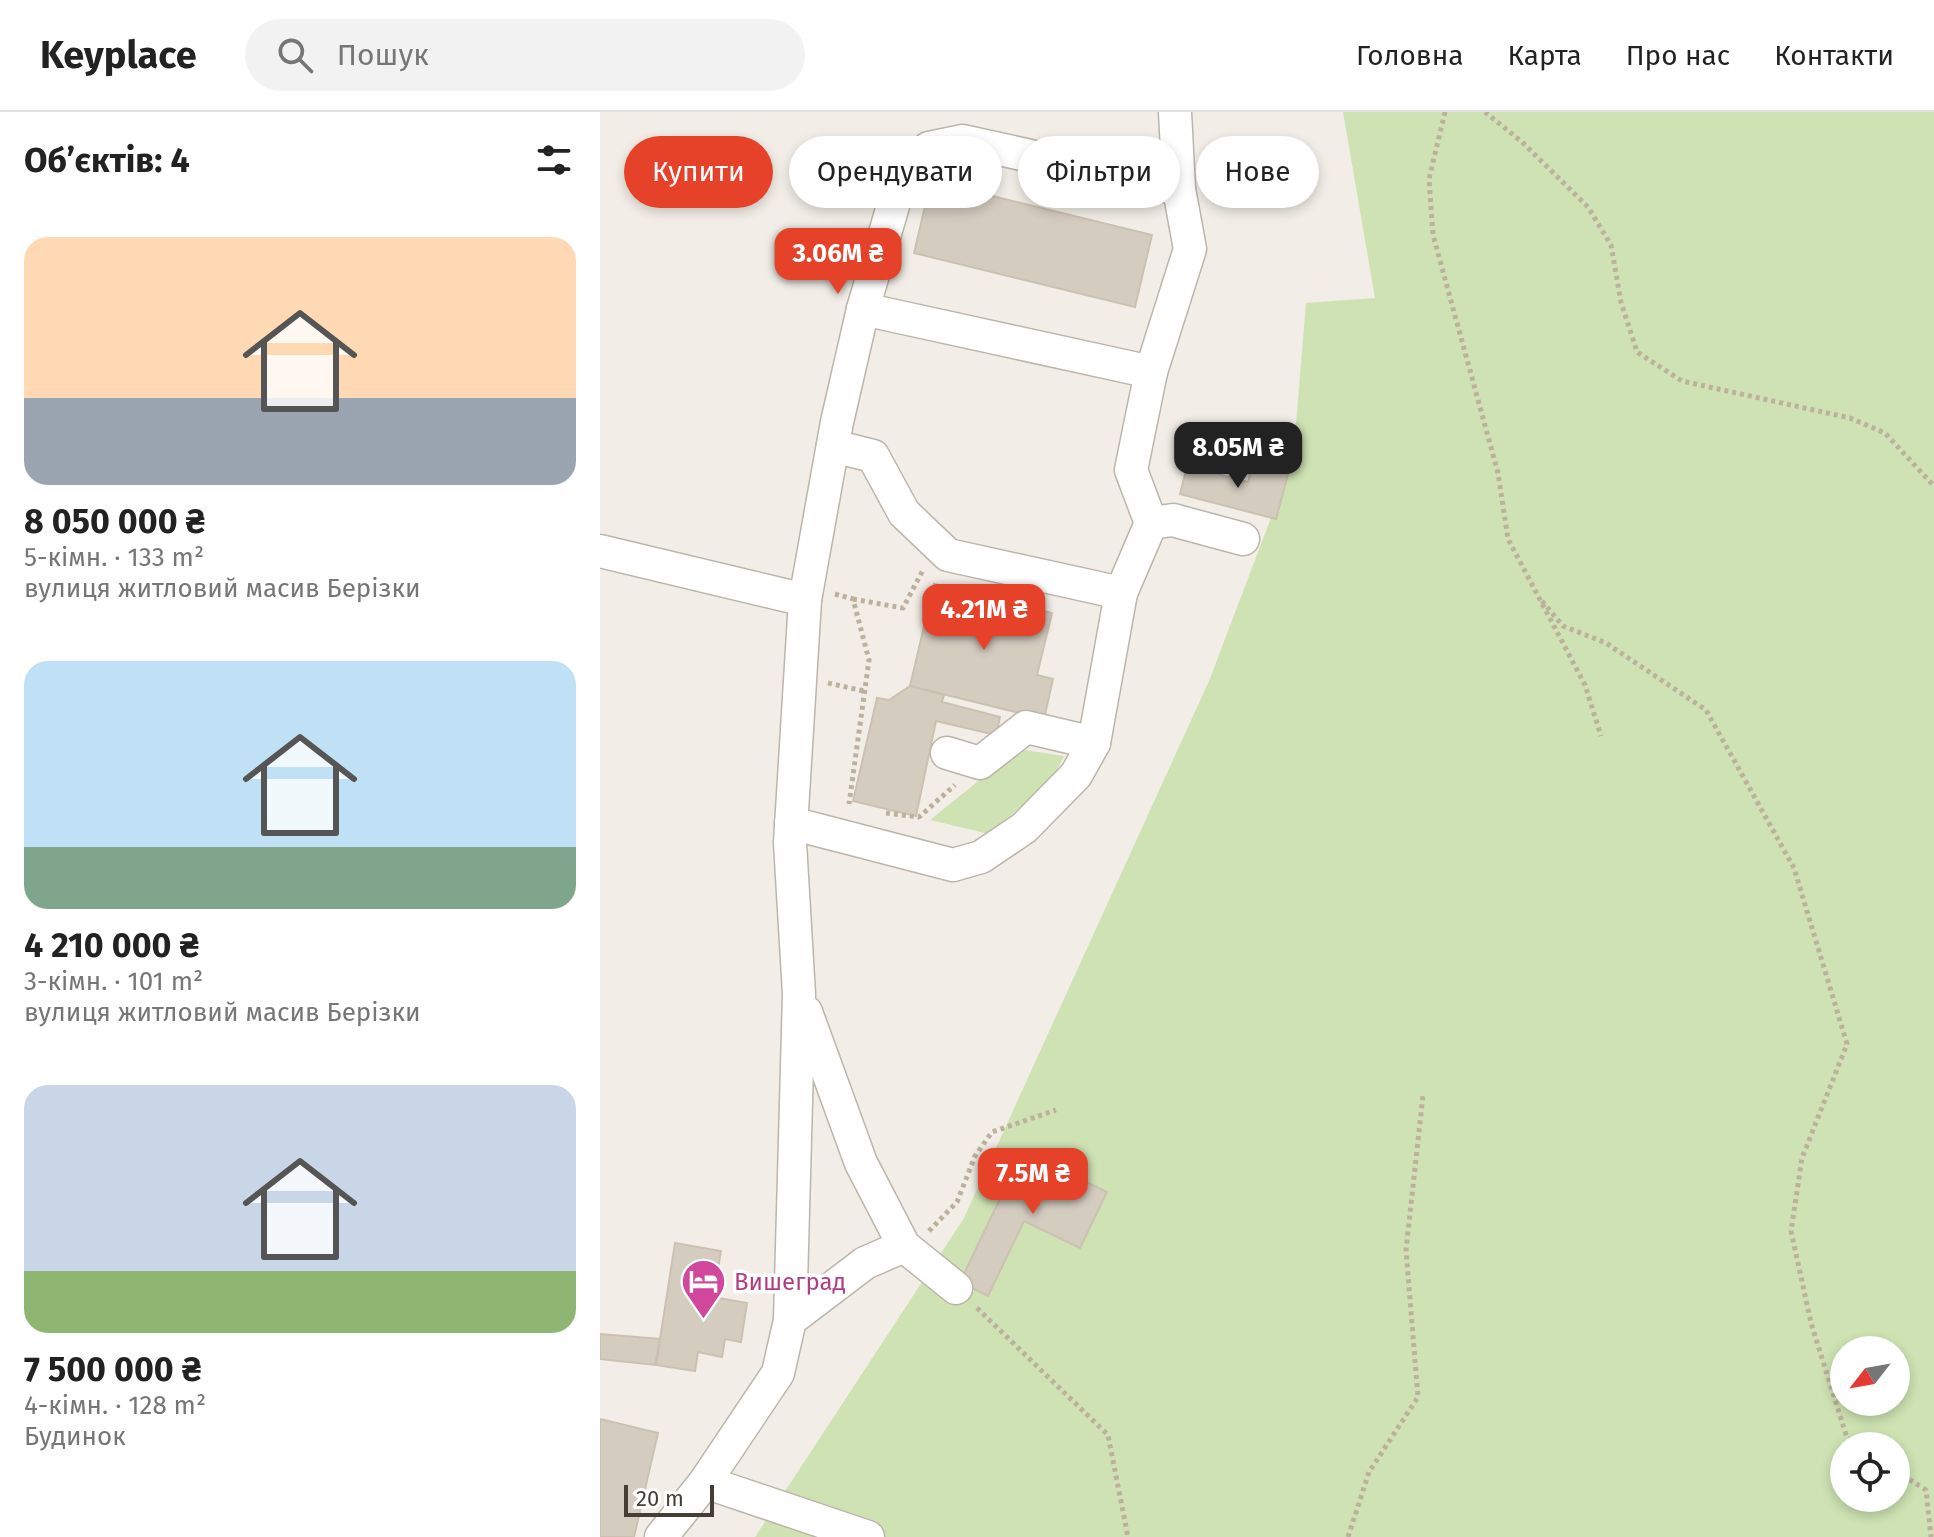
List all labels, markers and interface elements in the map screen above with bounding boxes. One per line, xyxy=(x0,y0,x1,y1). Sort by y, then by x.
search box xyxy=(245,19,805,91)
text: Keyplace xyxy=(40,32,197,78)
icon: search xyxy=(273,33,317,77)
text: Пошук xyxy=(337,37,429,73)
text: Головна xyxy=(1356,39,1464,72)
text: Карта xyxy=(1508,39,1582,72)
text: Про нас xyxy=(1626,39,1730,72)
text: Контакти xyxy=(1774,39,1894,72)
chip: Купити xyxy=(624,136,773,208)
chip: Орендувати xyxy=(789,136,1002,208)
chip: Фільтри xyxy=(1018,136,1180,208)
chip: Нове xyxy=(1196,136,1319,208)
icon: filters xyxy=(532,138,576,182)
text: Об’єктів: 4 xyxy=(24,140,190,181)
pin: 3.06M ₴ xyxy=(764,228,912,296)
text: 3.06M ₴ xyxy=(793,238,883,269)
icon: home xyxy=(228,289,372,433)
pin: 8.05M ₴ xyxy=(1164,422,1312,490)
text: 8.05M ₴ xyxy=(1192,432,1284,463)
text: 8 050 000 ₴ xyxy=(24,501,205,542)
text: 5-кімн. · 133 m² xyxy=(24,542,204,573)
text: вулиця житловий масив Берізки xyxy=(24,573,421,604)
pin: 4.21M ₴ xyxy=(910,584,1058,652)
text: 4.21M ₴ xyxy=(940,594,1028,625)
icon: home xyxy=(228,713,372,857)
text: 4 210 000 ₴ xyxy=(24,925,199,966)
text: 3-кімн. · 101 m² xyxy=(24,966,203,997)
text: вулиця житловий масив Берізки xyxy=(24,997,421,1028)
icon: home xyxy=(228,1137,372,1281)
pin: 7.5M ₴ xyxy=(968,1148,1098,1216)
text: 7.5M ₴ xyxy=(996,1158,1070,1189)
hotel icon: Вишеград xyxy=(679,1258,727,1321)
place label: Вишеград xyxy=(734,1268,846,1296)
north arrow xyxy=(1830,1336,1910,1416)
map controls xyxy=(1830,1336,1910,1512)
text: 7 500 000 ₴ xyxy=(24,1349,201,1390)
text: 4-кімн. · 128 m² xyxy=(24,1390,206,1421)
text: Будинок xyxy=(24,1421,126,1452)
button: locate xyxy=(1830,1432,1910,1512)
scale bar xyxy=(624,1481,714,1517)
text: 20 m xyxy=(636,1485,684,1512)

